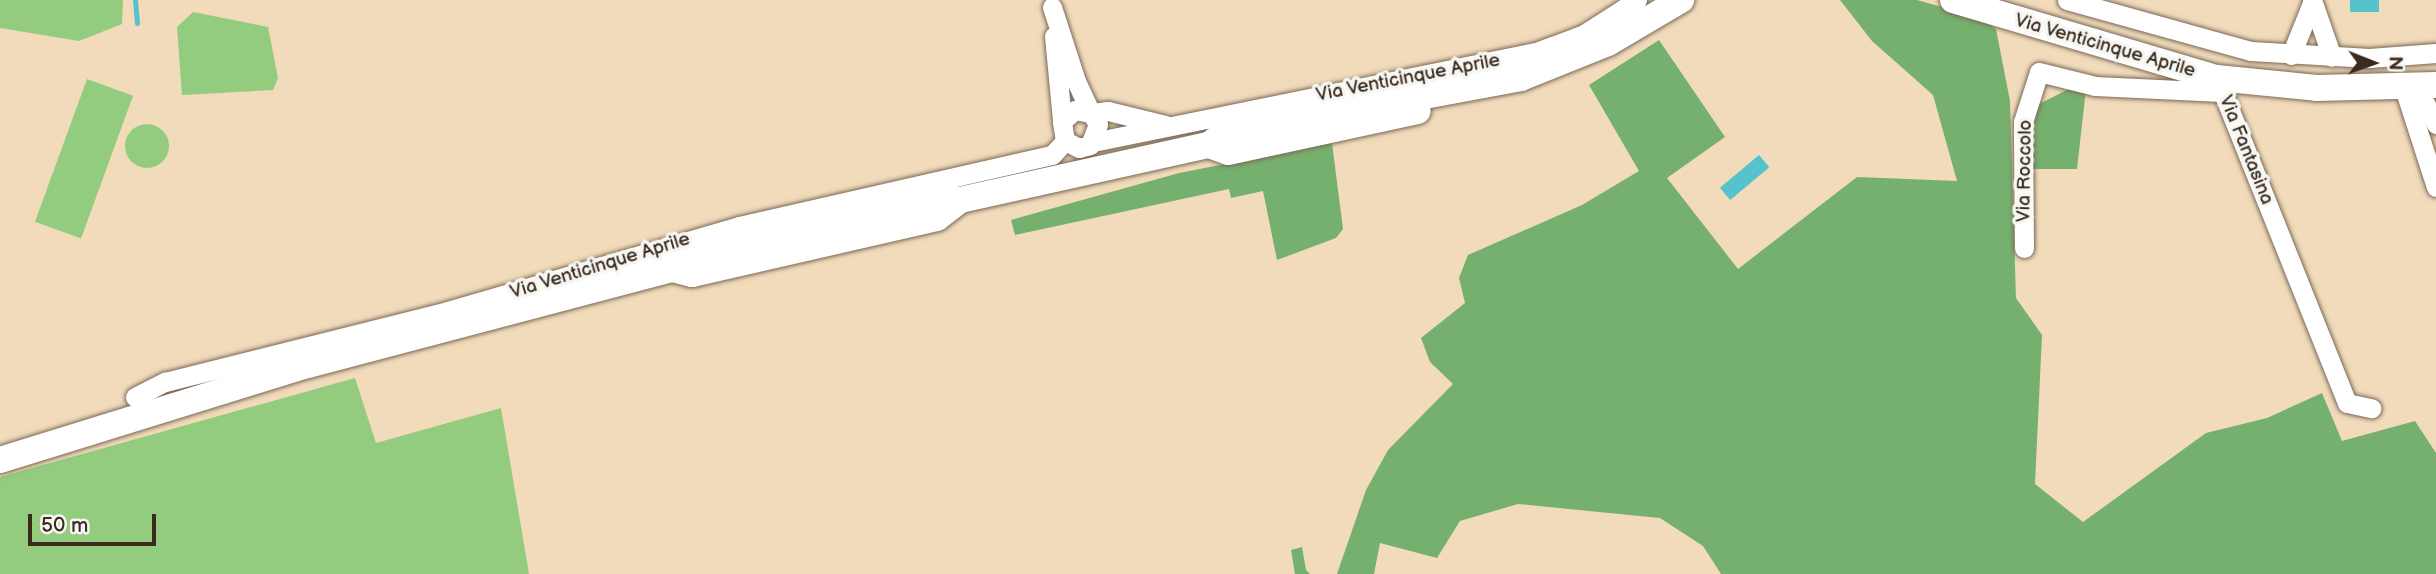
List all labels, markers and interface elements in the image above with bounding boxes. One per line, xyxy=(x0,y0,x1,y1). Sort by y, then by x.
street label: Via Venticinque Aprile xyxy=(2012,9,2198,83)
north arrow xyxy=(2338,28,2408,98)
street label: Via Venticinque Aprile xyxy=(1314,49,1502,107)
text: N xyxy=(2383,56,2406,71)
street label: Via Fantasina xyxy=(2214,92,2278,208)
street label: Via Roccolo xyxy=(2013,120,2037,222)
street label: Via Venticinque Aprile xyxy=(507,228,693,304)
scale bar xyxy=(32,500,159,544)
text: 50 m xyxy=(41,513,88,538)

